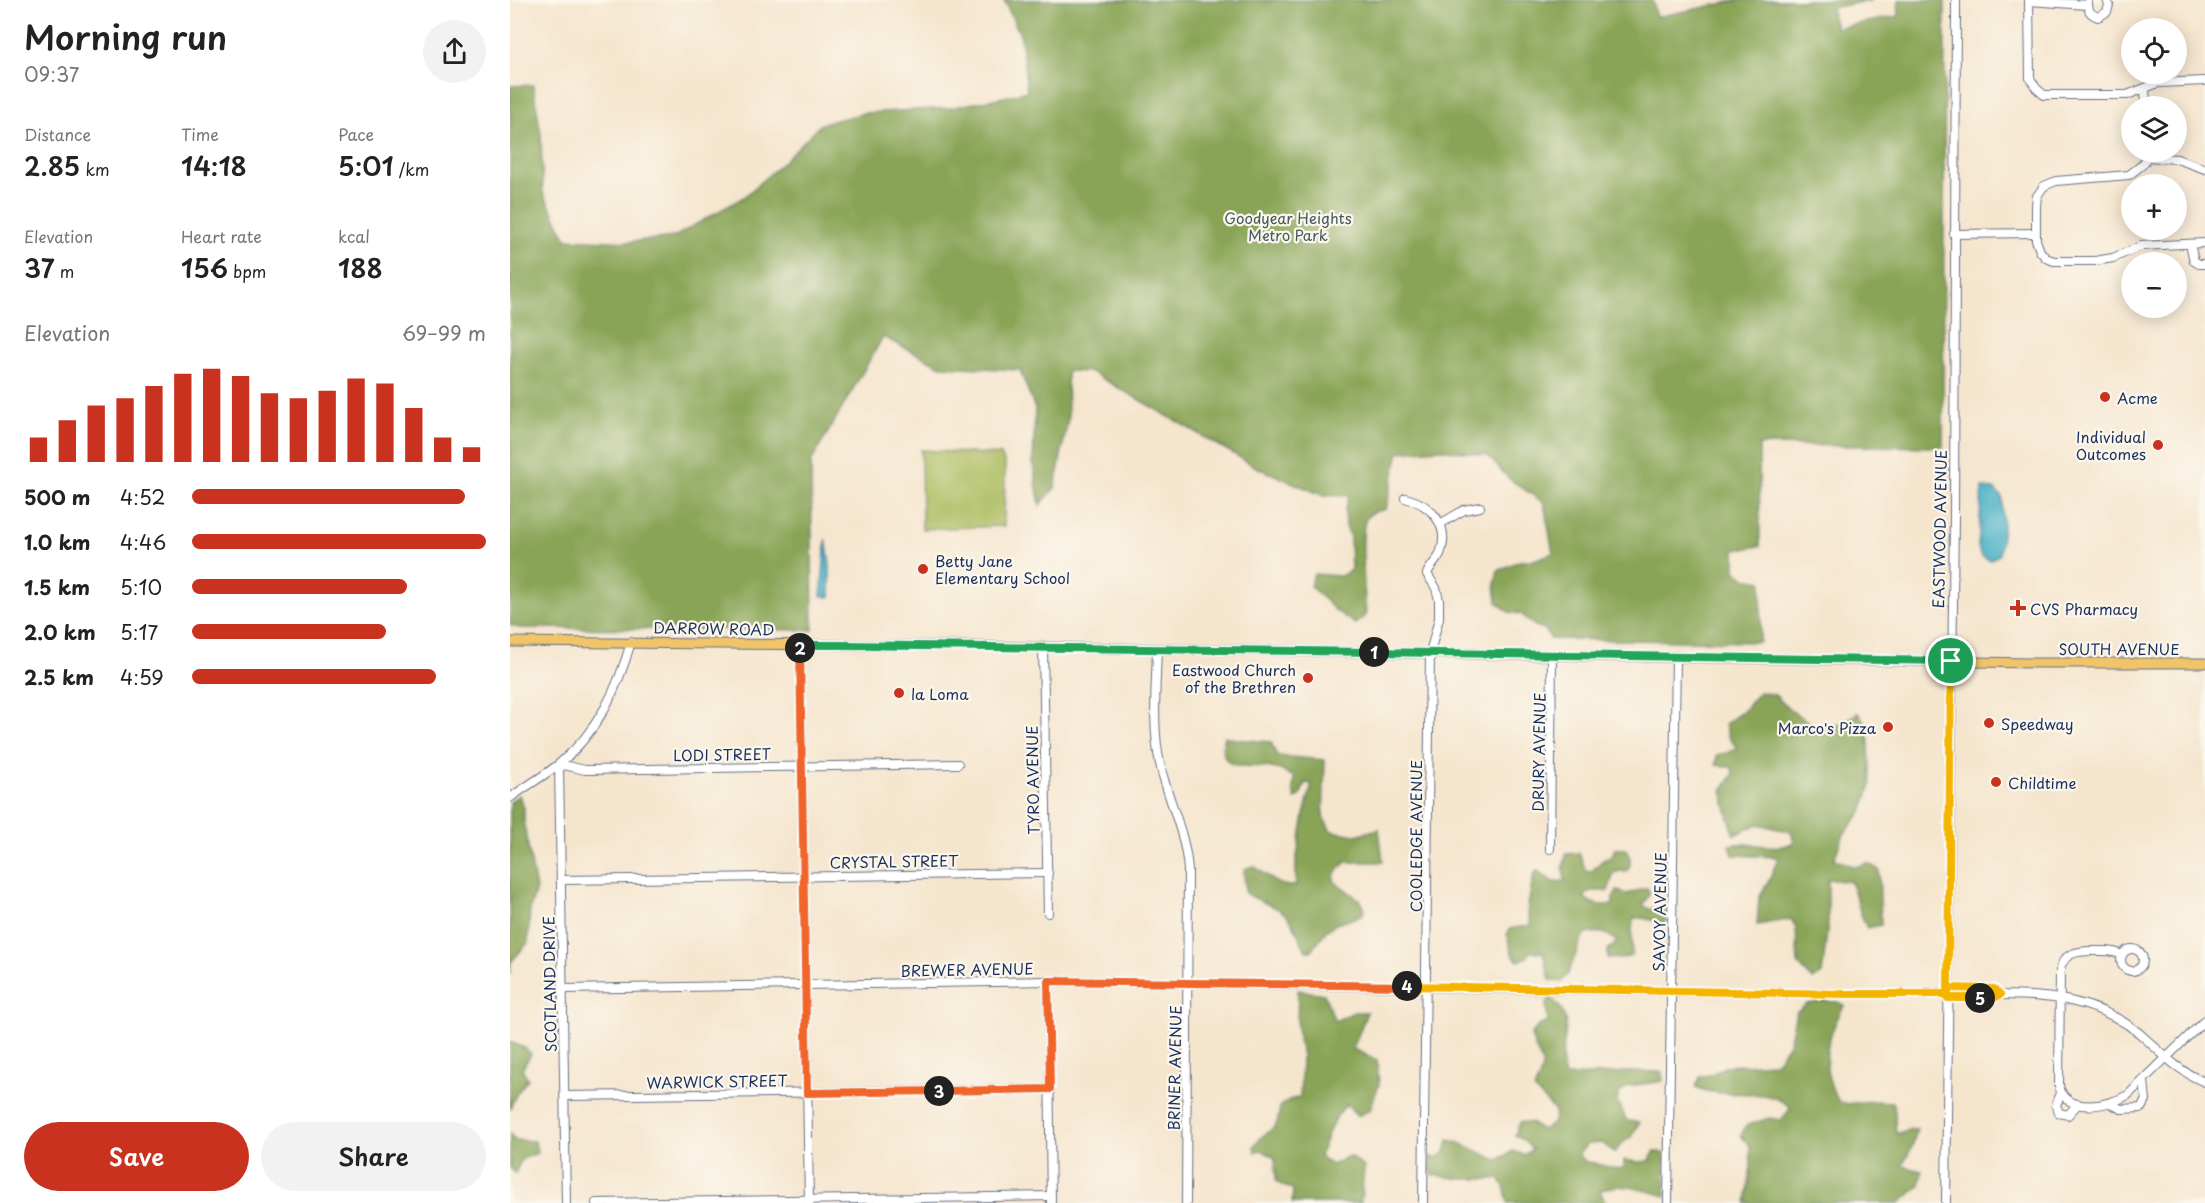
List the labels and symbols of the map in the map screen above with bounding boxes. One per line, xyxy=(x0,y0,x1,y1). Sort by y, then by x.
park label: Goodyear Heights Metro Park xyxy=(1224,206,1352,246)
place label: Acme xyxy=(2117,386,2158,409)
marker: Acme xyxy=(2098,390,2112,404)
place label: Individual Outcomes xyxy=(2076,425,2146,465)
marker: Individual Outcomes xyxy=(2151,438,2165,452)
street label: EASTWOOD AVENUE xyxy=(1926,449,1952,609)
place label: Betty Jane Elementary School xyxy=(935,549,1070,589)
marker: Betty Jane Elementary School xyxy=(916,562,930,576)
place label: CVS Pharmacy xyxy=(2030,597,2138,620)
marker: CVS Pharmacy xyxy=(2011,601,2025,615)
street label: DARROW ROAD xyxy=(653,615,775,641)
pin: 2 xyxy=(785,633,815,663)
pin xyxy=(1925,635,1976,686)
pin: 1 xyxy=(1359,637,1389,667)
street label: SOUTH AVENUE xyxy=(2058,637,2180,660)
place label: Eastwood Church of the Brethren xyxy=(1172,658,1296,698)
marker: Eastwood Church of the Brethren xyxy=(1301,671,1315,685)
place label: la Loma xyxy=(911,682,969,705)
marker: la Loma xyxy=(892,686,906,700)
street label: DRURY AVENUE xyxy=(1525,692,1551,812)
place label: Speedway xyxy=(2001,712,2073,735)
place label: Marco's Pizza xyxy=(1778,716,1877,739)
marker: Speedway xyxy=(1982,716,1996,730)
marker: Marco's Pizza xyxy=(1881,720,1895,734)
street label: TYRO AVENUE xyxy=(1020,725,1044,835)
street label: LODI STREET xyxy=(673,742,772,766)
street label: COOLEDGE AVENUE xyxy=(1404,760,1427,912)
place label: Childtime xyxy=(2008,771,2076,794)
marker: Childtime xyxy=(1989,775,2003,789)
street label: CRYSTAL STREET xyxy=(829,848,960,874)
street label: SAVOY AVENUE xyxy=(1646,852,1672,972)
street label: SCOTLAND DRIVE xyxy=(536,916,562,1052)
street label: BREWER AVENUE xyxy=(900,956,1034,982)
pin: 4 xyxy=(1392,971,1422,1001)
pin: 5 xyxy=(1965,983,1995,1013)
street label: BRINER AVENUE xyxy=(1161,1005,1187,1131)
street label: WARWICK STREET xyxy=(646,1068,789,1094)
pin: 3 xyxy=(924,1076,954,1106)

